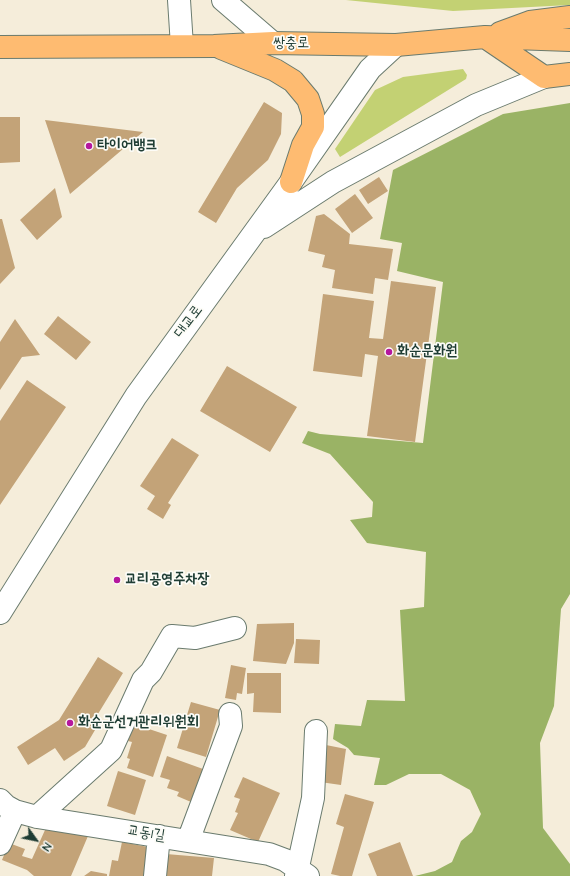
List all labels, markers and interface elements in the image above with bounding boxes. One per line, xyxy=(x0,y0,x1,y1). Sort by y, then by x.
street label: 쌍충로 xyxy=(273,35,309,53)
place label: 타이어뱅크 xyxy=(97,137,157,155)
marker: 타이어뱅크 xyxy=(84,141,94,151)
street label: 대교로 xyxy=(171,302,207,342)
place label: 화순문화원 xyxy=(397,343,457,361)
marker: 화순문화원 xyxy=(384,347,394,357)
place label: 교리공영주차장 xyxy=(125,571,209,589)
marker: 교리공영주차장 xyxy=(112,575,122,585)
place label: 화순군선거관리위원회 xyxy=(78,714,199,732)
marker: 화순군선거관리위원회 xyxy=(65,718,75,728)
north arrow xyxy=(16,820,56,860)
street label: 교동1길 xyxy=(126,822,166,846)
text: N xyxy=(38,840,55,854)

